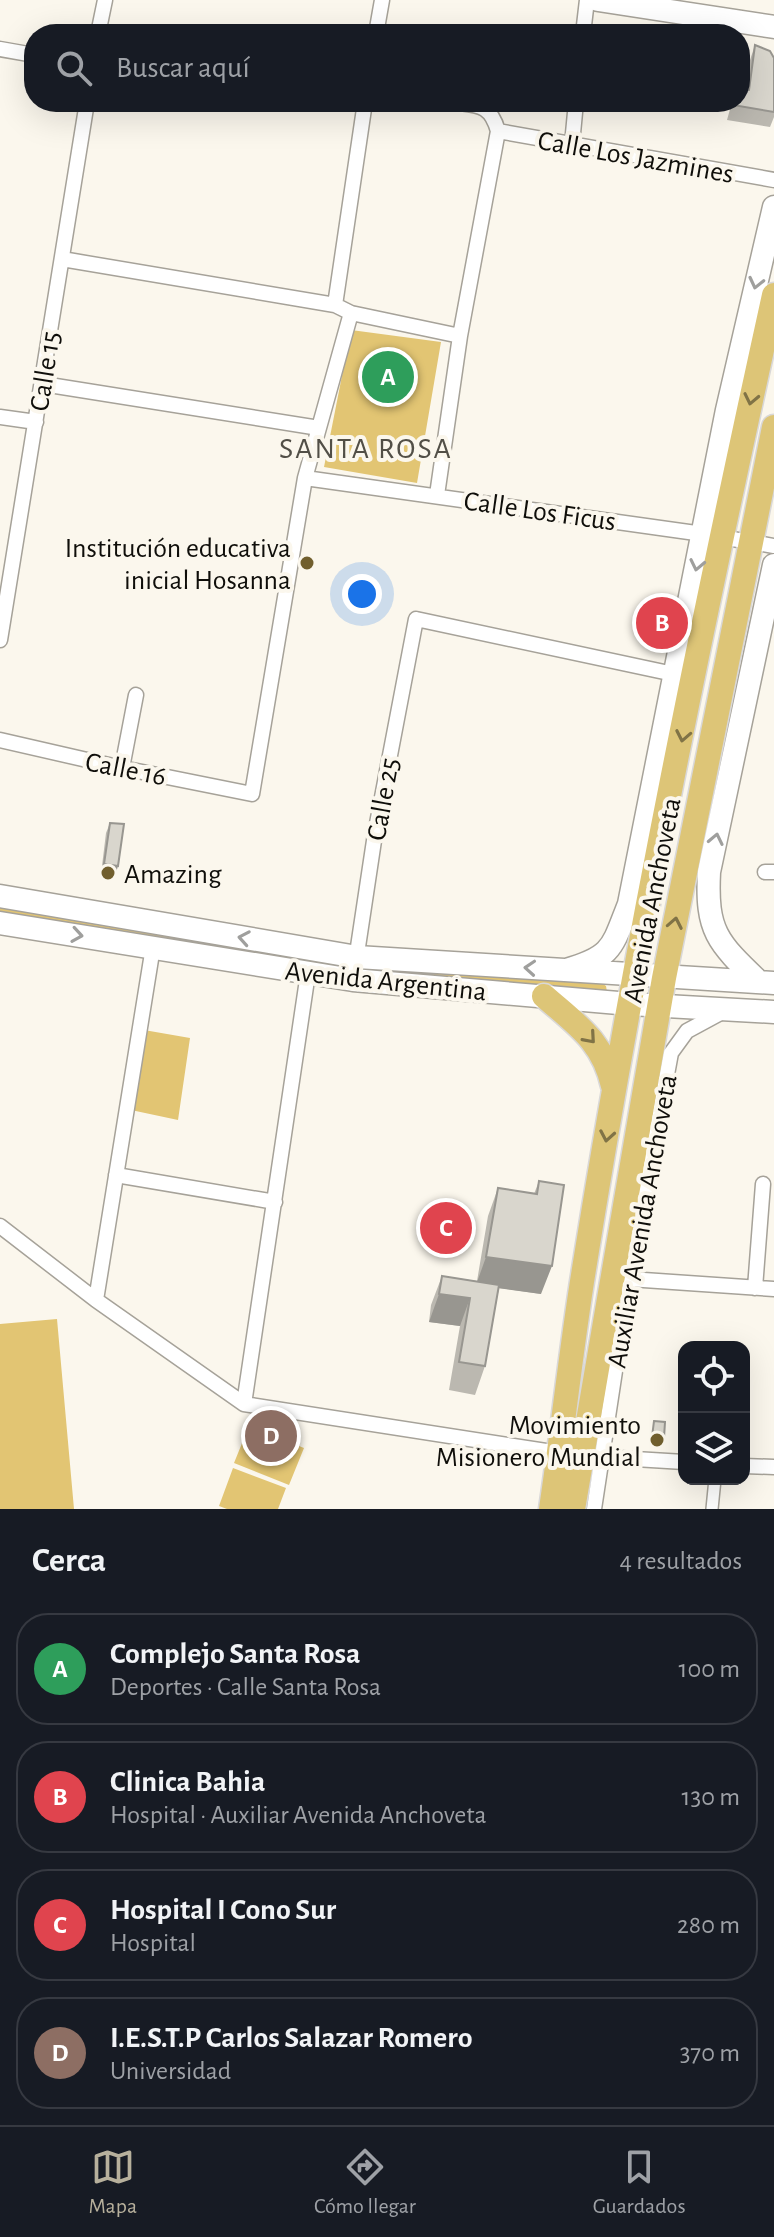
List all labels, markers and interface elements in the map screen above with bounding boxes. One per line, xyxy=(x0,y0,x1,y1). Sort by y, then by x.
search box xyxy=(24,24,750,112)
icon: search xyxy=(52,46,96,90)
text: Buscar aquí xyxy=(116,53,250,83)
street label: Calle Los Jazmines xyxy=(536,127,736,189)
one-way arrow xyxy=(748,276,765,289)
street label: Calle 15 xyxy=(26,330,66,413)
pin: A xyxy=(362,347,414,407)
one-way arrow xyxy=(743,391,760,405)
district label: SANTA ROSA xyxy=(279,434,453,464)
street label: Calle Los Ficus xyxy=(462,487,618,537)
place label: Institución educativa inicial Hosanna xyxy=(65,535,291,595)
marker: Institución educativa inicial Hosanna xyxy=(298,554,316,572)
one-way arrow xyxy=(689,557,706,571)
your location xyxy=(342,574,382,614)
pin: B xyxy=(636,593,688,653)
one-way arrow xyxy=(675,729,692,743)
street label: Calle 16 xyxy=(83,748,168,791)
street label: Calle 25 xyxy=(363,756,405,843)
street label: Avenida Anchoveta xyxy=(619,795,687,1005)
one-way arrow xyxy=(707,833,724,846)
place label: Amazing xyxy=(124,861,222,889)
marker: Amazing xyxy=(99,864,117,882)
one-way arrow xyxy=(666,917,683,931)
one-way arrow xyxy=(70,926,84,943)
one-way arrow xyxy=(237,930,251,947)
street label: Avenida Argentina xyxy=(284,957,488,1006)
one-way arrow xyxy=(523,960,536,977)
one-way arrow xyxy=(580,1029,594,1044)
street label: Auxiliar Avenida Anchoveta xyxy=(603,1072,683,1370)
one-way arrow xyxy=(600,1129,617,1142)
pin: C xyxy=(420,1198,472,1258)
map controls xyxy=(678,1341,750,1485)
button: locate xyxy=(678,1341,750,1413)
pin: D xyxy=(245,1406,297,1466)
place label: Movimiento Misionero Mundial xyxy=(436,1412,641,1472)
button: layers xyxy=(678,1413,750,1485)
marker: Movimiento Misionero Mundial xyxy=(648,1431,666,1449)
text: Cerca xyxy=(32,1544,106,1578)
text: 4 resultados xyxy=(619,1548,742,1574)
text: Complejo Santa Rosa xyxy=(110,1639,361,1669)
text: A xyxy=(52,1656,68,1682)
text: 100 m xyxy=(679,1656,740,1682)
text: Deportes · Calle Santa Rosa xyxy=(110,1674,381,1700)
text: Clinica Bahia xyxy=(110,1767,265,1797)
text: B xyxy=(52,1784,68,1810)
text: 130 m xyxy=(682,1784,740,1810)
text: Hospital · Auxiliar Avenida Anchoveta xyxy=(110,1802,487,1828)
text: Hospital I Cono Sur xyxy=(110,1895,336,1925)
text: C xyxy=(53,1912,67,1938)
text: 280 m xyxy=(677,1912,740,1938)
text: Hospital xyxy=(110,1930,196,1956)
text: I.E.S.T.P Carlos Salazar Romero xyxy=(110,2023,473,2053)
text: D xyxy=(51,2040,69,2066)
text: 370 m xyxy=(680,2040,740,2066)
text: Universidad xyxy=(110,2058,231,2084)
tab: Mapa xyxy=(88,2145,137,2219)
tab: Cómo llegar xyxy=(314,2145,416,2219)
tab: Guardados xyxy=(593,2145,686,2219)

